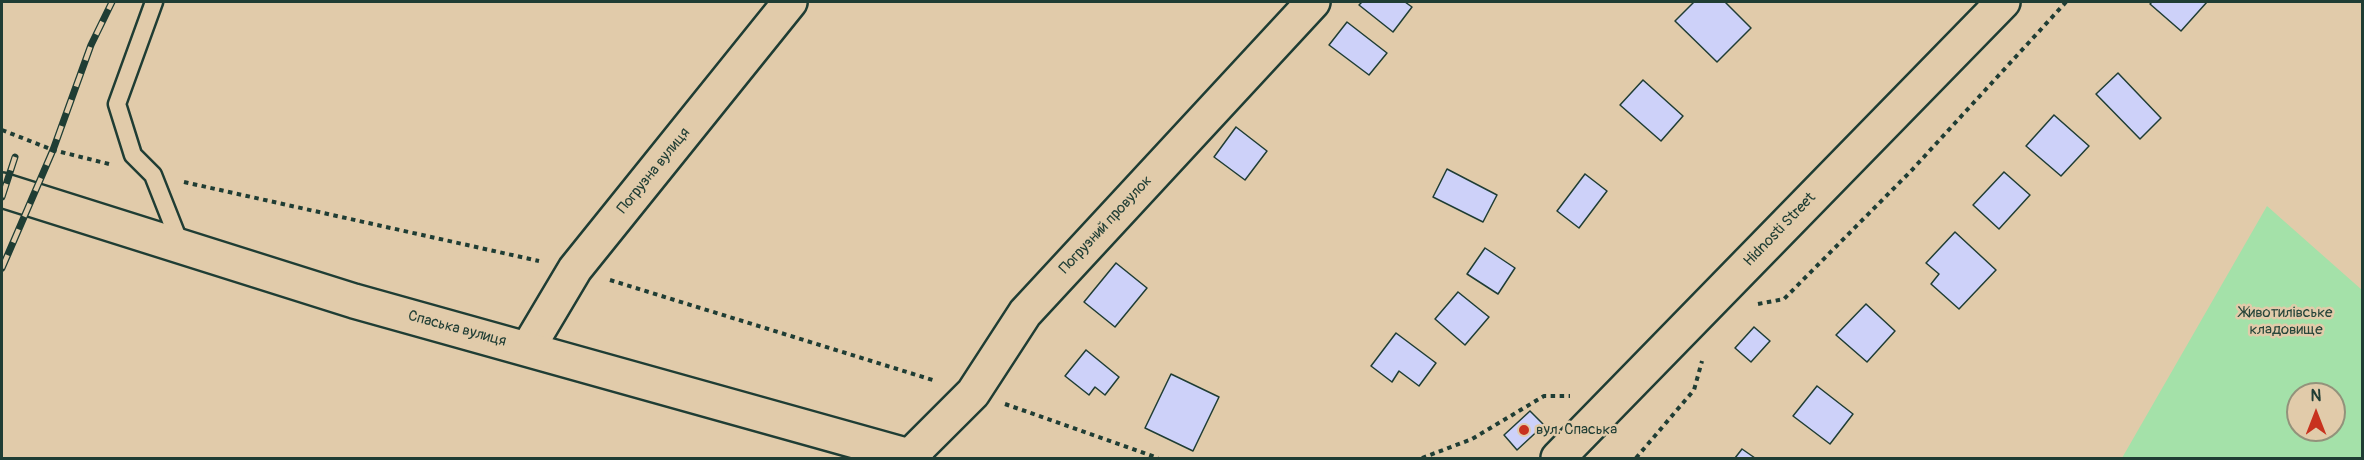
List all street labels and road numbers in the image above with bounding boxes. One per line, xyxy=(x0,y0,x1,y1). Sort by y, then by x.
street label: Погрузна вулиця xyxy=(614,124,694,218)
street label: Погрузний провулок xyxy=(1056,172,1156,278)
street label: Hidnosti Street xyxy=(1740,189,1820,271)
street label: Спаська вулиця xyxy=(406,307,508,351)

